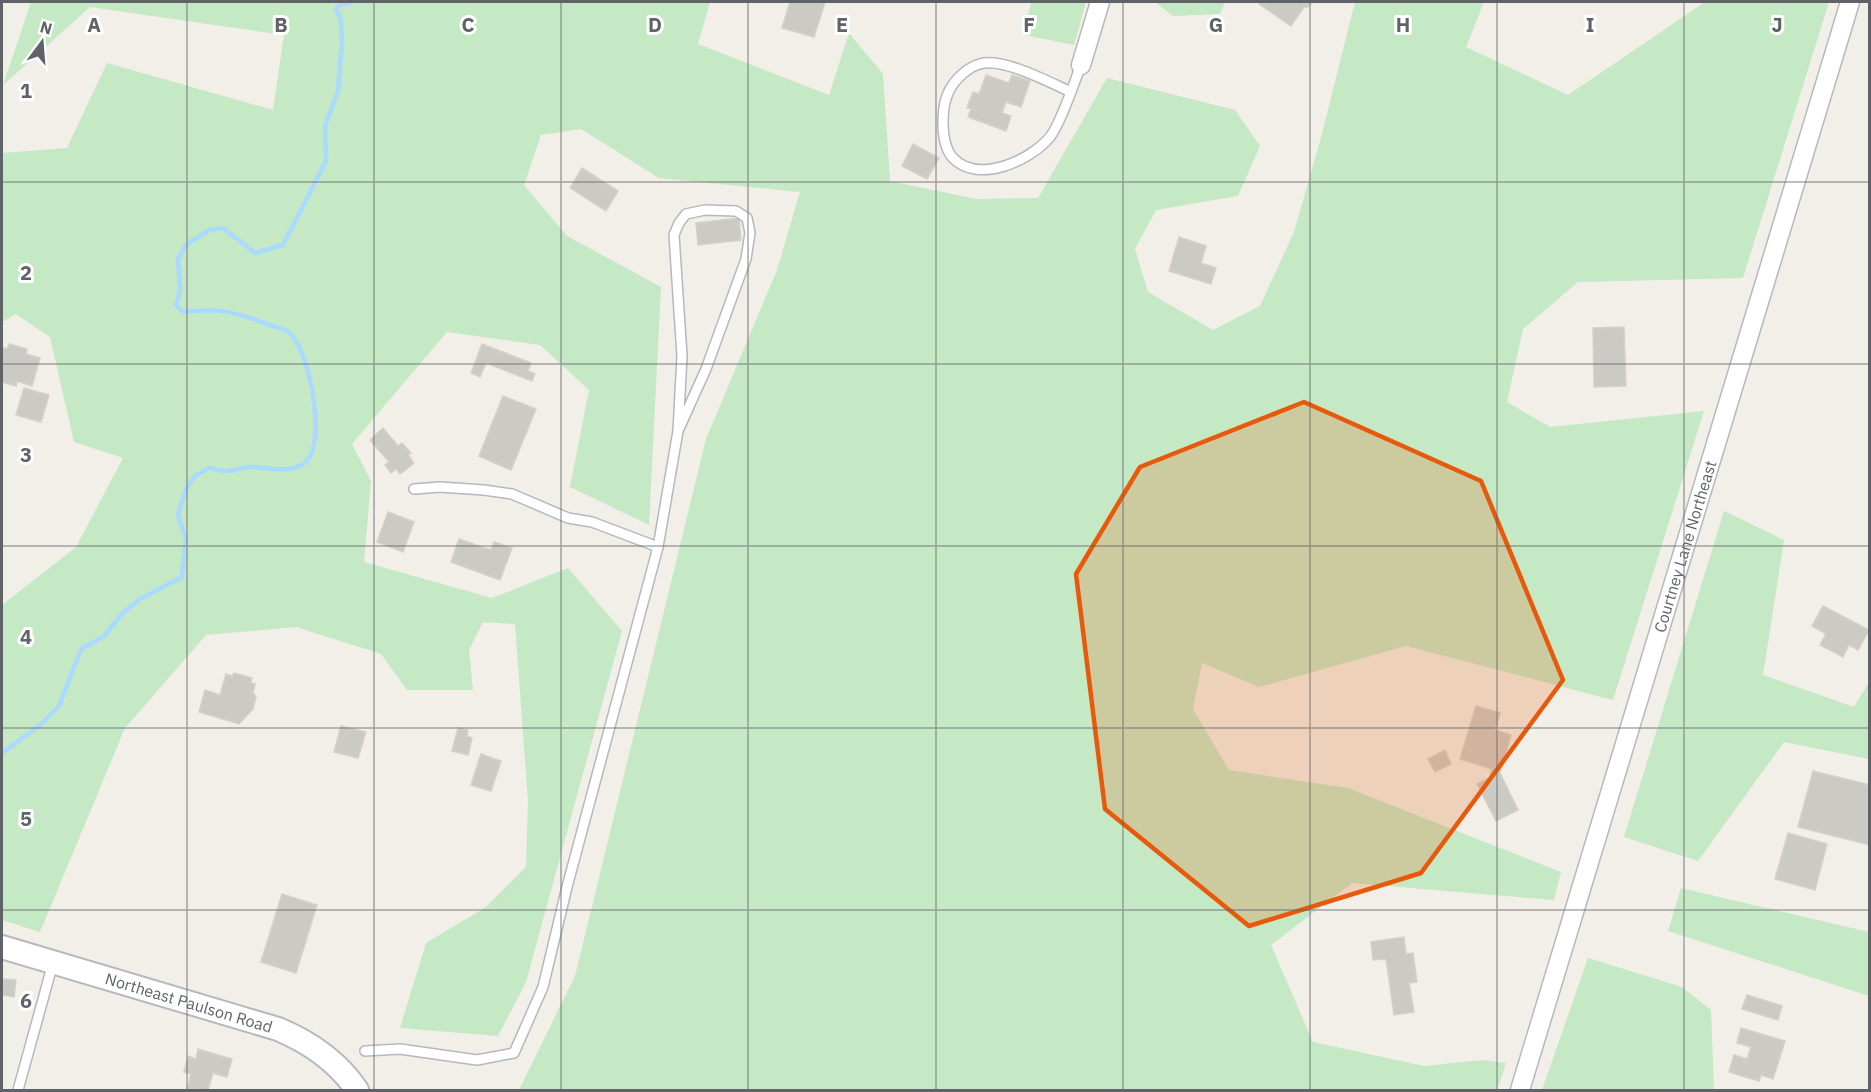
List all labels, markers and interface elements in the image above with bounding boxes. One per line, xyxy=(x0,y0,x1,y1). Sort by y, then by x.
text: A xyxy=(87,11,101,38)
text: B xyxy=(274,11,288,38)
text: C xyxy=(461,11,475,38)
text: D xyxy=(648,11,662,38)
text: E xyxy=(836,11,848,38)
text: F xyxy=(1023,11,1035,38)
text: G xyxy=(1209,11,1223,38)
text: H xyxy=(1396,11,1410,38)
text: I xyxy=(1586,11,1594,38)
text: J xyxy=(1771,11,1783,38)
north arrow xyxy=(12,12,72,72)
text: N xyxy=(38,16,54,39)
text: 1 xyxy=(20,77,32,104)
text: 2 xyxy=(20,259,32,286)
text: 3 xyxy=(20,441,32,468)
street label: Courtney Lane Northeast xyxy=(1649,458,1720,635)
text: 4 xyxy=(20,623,32,650)
text: 5 xyxy=(20,805,32,832)
street label: Northeast Paulson Road xyxy=(103,968,275,1037)
text: 6 xyxy=(20,987,32,1014)

